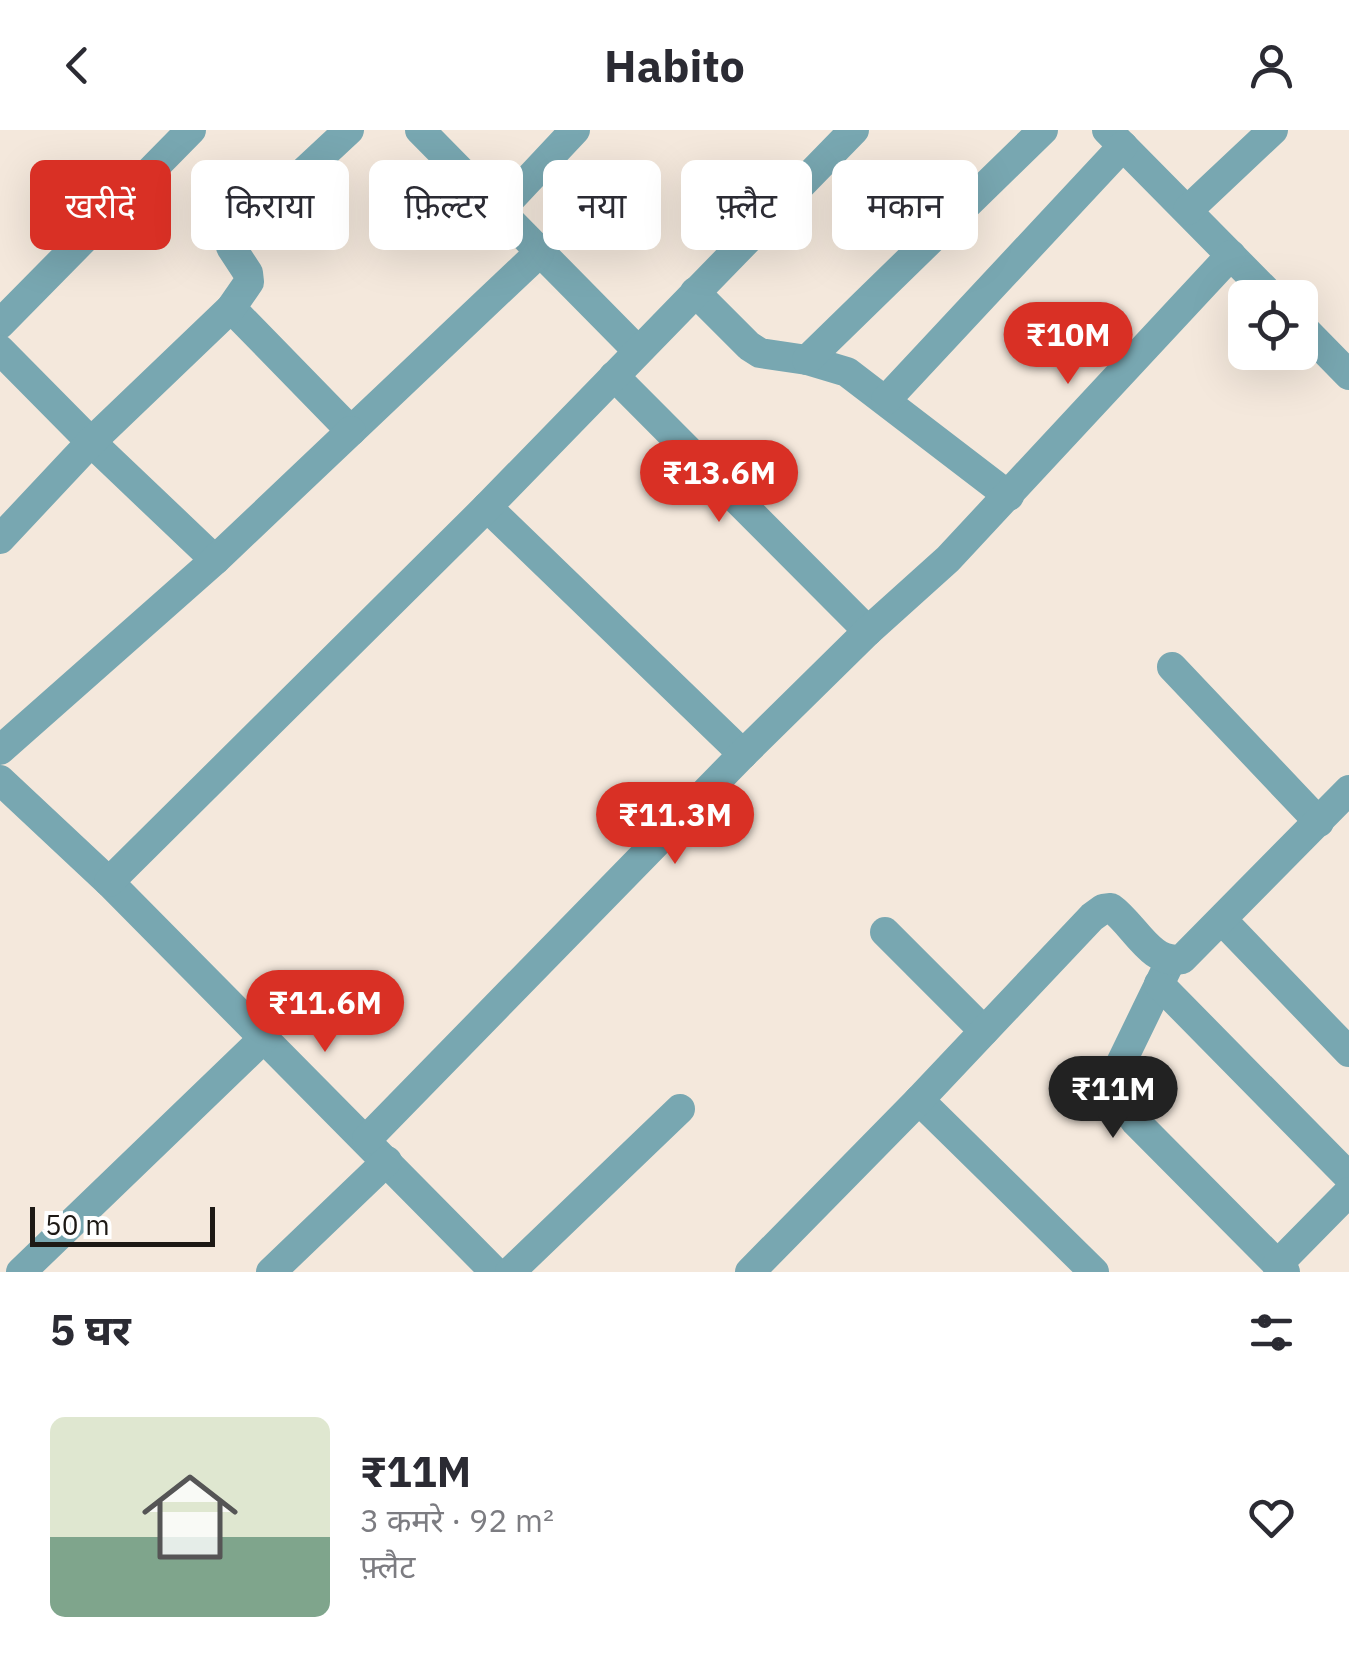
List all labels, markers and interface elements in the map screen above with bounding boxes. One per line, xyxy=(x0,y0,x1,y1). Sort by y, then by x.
text: Habito xyxy=(604,36,745,94)
icon: back xyxy=(50,38,105,93)
icon: person xyxy=(1244,38,1299,93)
chip: खरीदें xyxy=(30,160,171,250)
chip: किराया xyxy=(191,160,349,250)
chip: फ़िल्टर xyxy=(369,160,523,250)
chip: नया xyxy=(543,160,661,250)
chip: फ़्लैट xyxy=(681,160,812,250)
chip: मकान xyxy=(832,160,978,250)
map controls xyxy=(1228,280,1318,370)
button: locate xyxy=(1228,280,1318,370)
pin: ₹10M xyxy=(1009,302,1127,387)
text: ₹10M xyxy=(1026,313,1110,355)
pin: ₹13.6M xyxy=(638,440,800,525)
text: ₹13.6M xyxy=(662,451,776,493)
pin: ₹11.3M xyxy=(594,782,756,867)
text: ₹11.3M xyxy=(618,793,732,835)
pin: ₹11.6M xyxy=(244,970,406,1055)
text: ₹11.6M xyxy=(268,981,382,1023)
pin: ₹11M xyxy=(1054,1056,1172,1141)
text: ₹11M xyxy=(1071,1067,1155,1109)
scale bar xyxy=(30,1202,215,1246)
text: 50 m xyxy=(45,1206,110,1243)
text: 5 घर xyxy=(50,1302,131,1357)
icon: filters xyxy=(1244,1305,1299,1360)
text: ₹11M xyxy=(360,1444,471,1499)
icon: home xyxy=(130,1457,250,1577)
icon: heart xyxy=(1244,1490,1299,1545)
text: 3 कमरे · 92 m² xyxy=(360,1499,554,1541)
text: फ़्लैट xyxy=(360,1545,415,1587)

